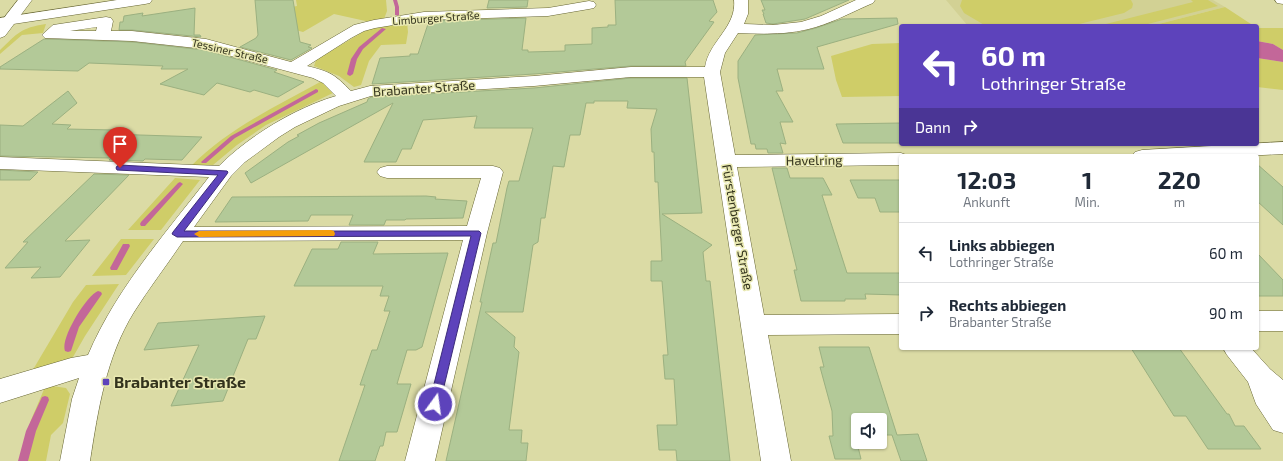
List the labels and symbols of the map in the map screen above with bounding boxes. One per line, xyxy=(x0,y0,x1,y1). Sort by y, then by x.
street label: Limburger Straße xyxy=(392,8,480,27)
street label: Tessiner Straße xyxy=(191,35,270,66)
street label: Brabanter Straße xyxy=(372,76,476,100)
pin xyxy=(103,127,137,168)
street label: Havelring xyxy=(785,152,843,168)
street label: Fürstenberger Straße xyxy=(719,163,757,291)
place label: Brabanter Straße xyxy=(114,372,246,391)
marker: Brabanter Straße xyxy=(101,377,111,387)
position arrow xyxy=(414,383,456,425)

